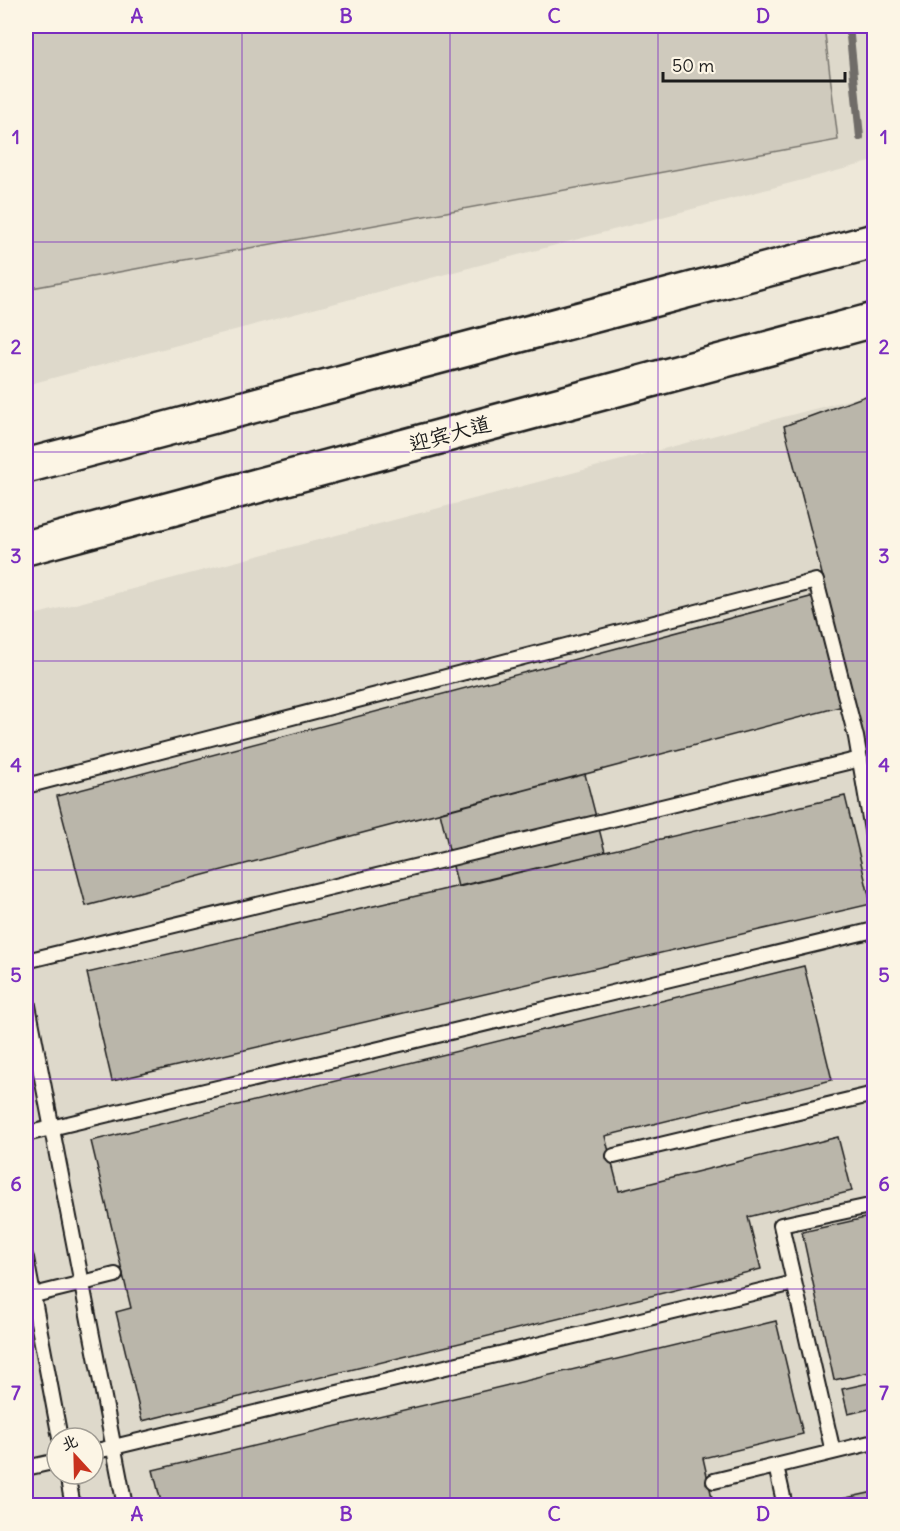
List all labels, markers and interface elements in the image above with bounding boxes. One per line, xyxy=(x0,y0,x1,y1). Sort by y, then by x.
text: A xyxy=(131,3,144,28)
text: B xyxy=(339,3,353,28)
text: C xyxy=(547,3,561,28)
text: D xyxy=(756,3,770,28)
scale bar xyxy=(663,45,844,83)
text: 50 m xyxy=(672,54,714,77)
text: 1 xyxy=(12,124,20,149)
text: 1 xyxy=(880,124,888,149)
text: 2 xyxy=(11,334,22,359)
text: 2 xyxy=(879,334,890,359)
street label: 迎宾大道 xyxy=(406,410,494,457)
text: 3 xyxy=(10,543,22,568)
text: 3 xyxy=(878,543,890,568)
text: 4 xyxy=(10,752,22,777)
text: 4 xyxy=(878,752,890,777)
text: 5 xyxy=(10,962,22,987)
text: 5 xyxy=(878,962,890,987)
text: 6 xyxy=(10,1171,22,1196)
text: 6 xyxy=(878,1171,890,1196)
text: 7 xyxy=(11,1380,21,1405)
text: 7 xyxy=(879,1380,889,1405)
north arrow xyxy=(45,1426,105,1486)
text: 北 xyxy=(58,1430,81,1454)
text: A xyxy=(131,1501,144,1526)
text: B xyxy=(339,1501,353,1526)
text: C xyxy=(547,1501,561,1526)
text: D xyxy=(756,1501,770,1526)

